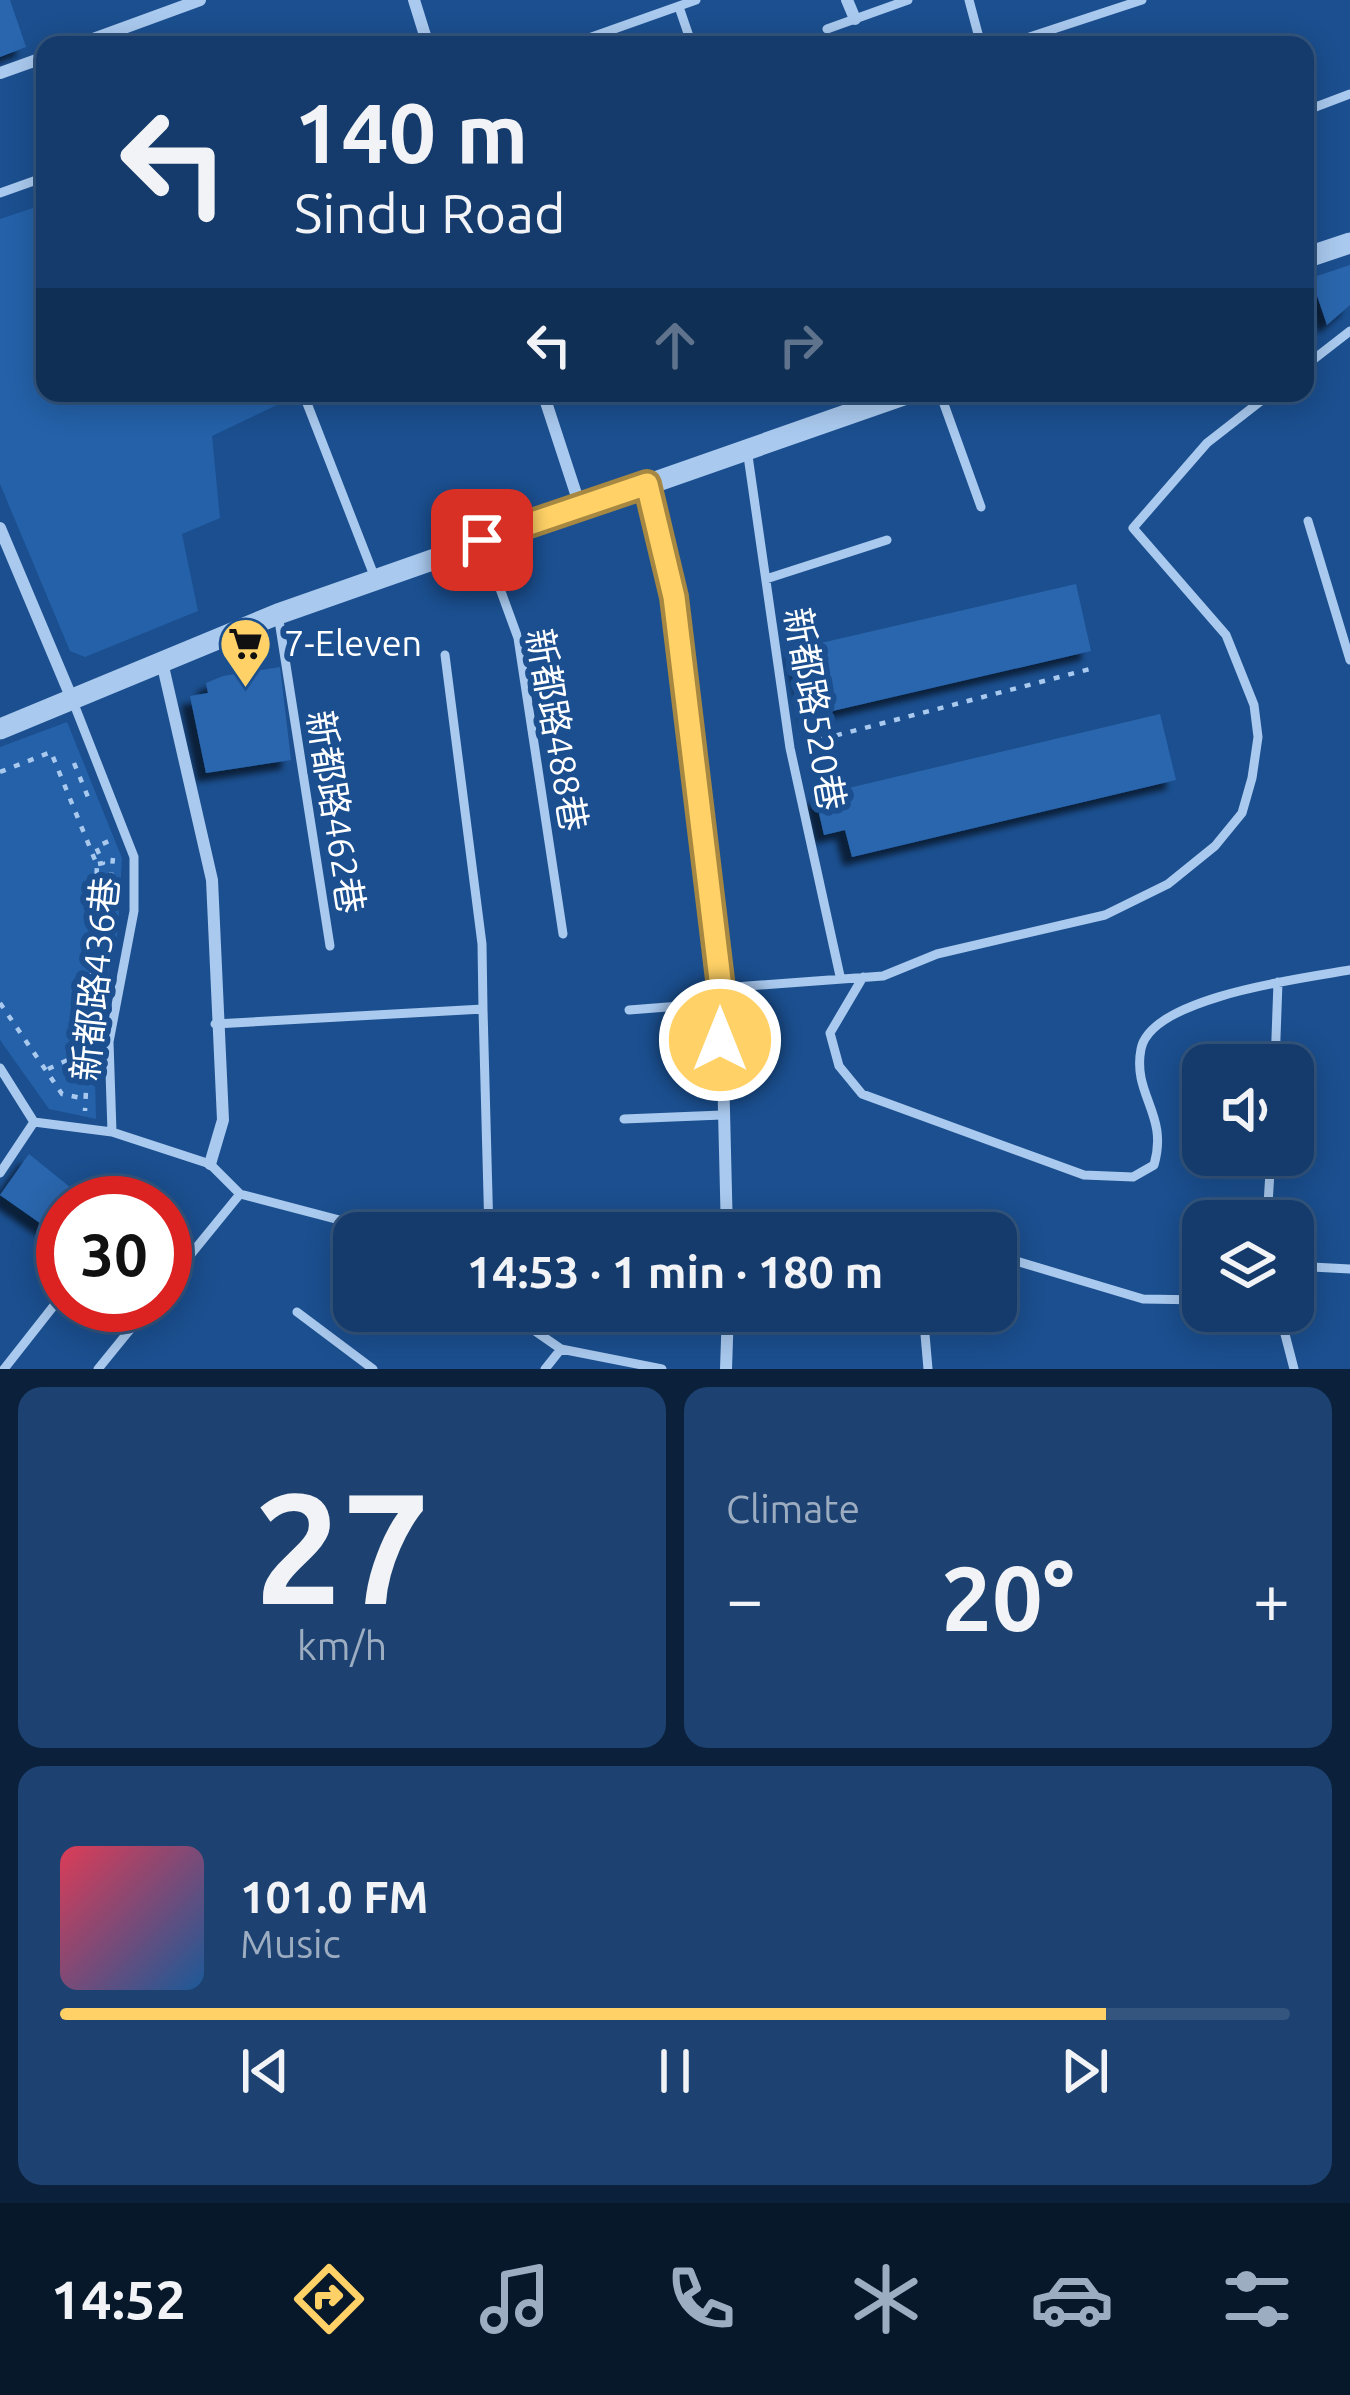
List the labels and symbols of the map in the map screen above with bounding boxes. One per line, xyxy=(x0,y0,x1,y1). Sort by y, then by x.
pin xyxy=(431,489,533,591)
street label: 新都路520巷 xyxy=(778,604,853,813)
supermarket icon: 7-Eleven xyxy=(217,615,273,689)
place label: 7-Eleven xyxy=(284,622,422,663)
street label: 新都路488巷 xyxy=(520,625,595,834)
street label: 新都路462巷 xyxy=(300,708,373,916)
street label: 新都路436巷 xyxy=(63,875,126,1083)
position arrow xyxy=(657,977,783,1103)
speed limit sign: 30 xyxy=(36,1176,192,1332)

